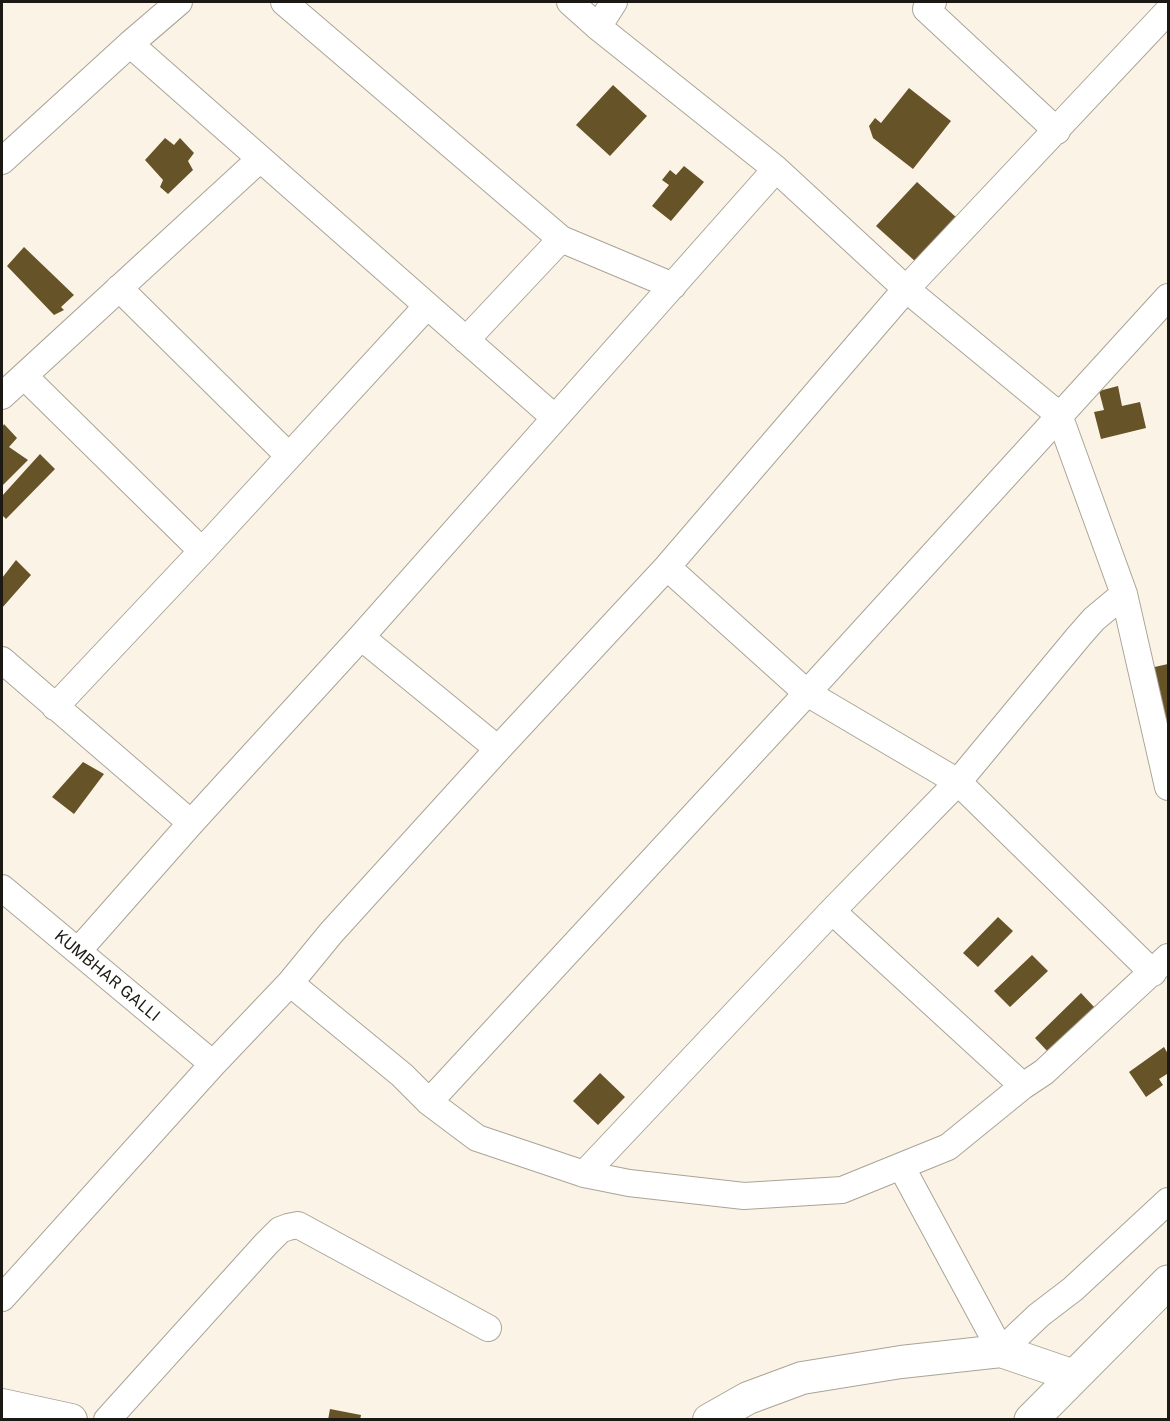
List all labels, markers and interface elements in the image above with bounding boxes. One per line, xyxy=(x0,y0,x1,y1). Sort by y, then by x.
street label: KUMBHAR GALLI xyxy=(51,926,163,1026)

